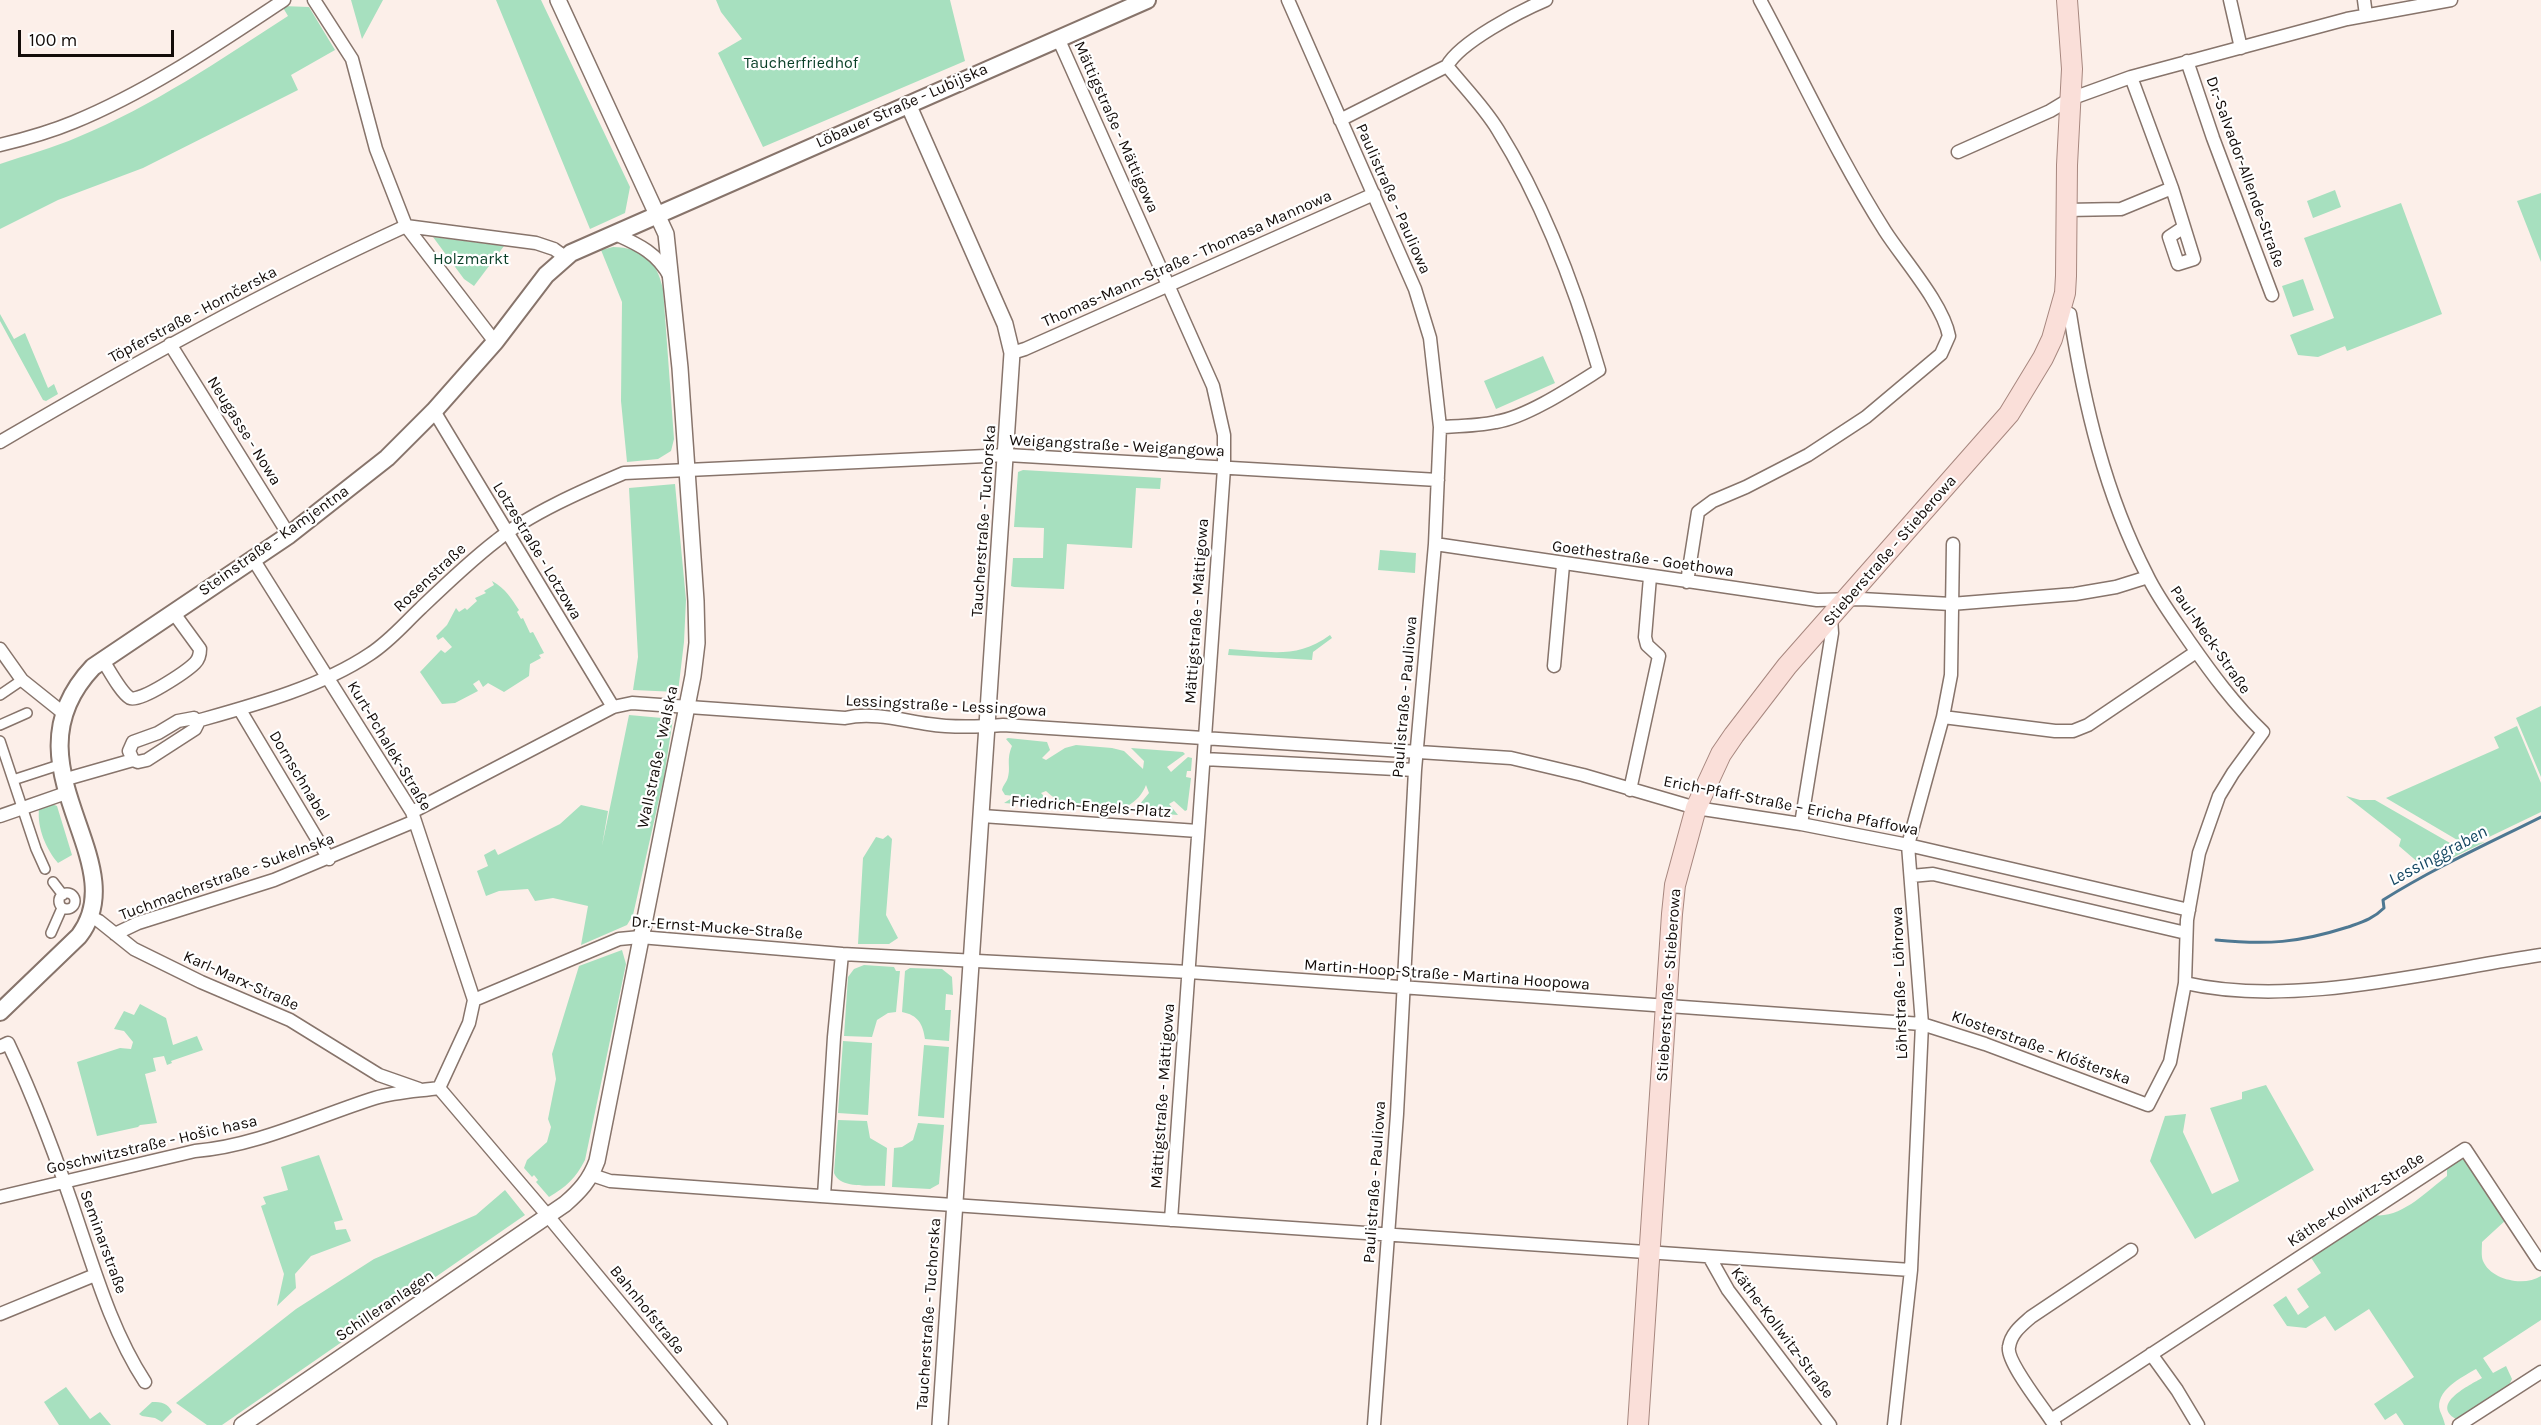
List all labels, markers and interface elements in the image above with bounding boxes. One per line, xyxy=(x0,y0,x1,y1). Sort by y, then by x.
scale bar xyxy=(21,18,177,56)
text: 100 m xyxy=(29,29,77,51)
street label: Mättigstraße - Mättigowa xyxy=(1069,38,1163,216)
park label: Taucherfriedhof xyxy=(744,53,858,73)
street label: Löbauer Straße - Lubijska xyxy=(813,59,991,153)
street label: Dr.-Salvador-Allende-Straße xyxy=(2201,74,2289,270)
street label: Paulistraße - Pauliowa xyxy=(1351,121,1435,277)
street label: Thomas-Mann-Straße - Thomasa Mannowa xyxy=(1039,186,1335,332)
park label: Holzmarkt xyxy=(433,249,509,269)
street label: Töpferstraße - Hornčerska xyxy=(106,262,280,368)
street label: Neugasse - Nowa xyxy=(203,373,285,489)
street label: Taucherstraße - Tuchorska xyxy=(968,424,1000,618)
street label: Weigangstraße - Weigangowa xyxy=(1009,431,1225,461)
street label: Stieberstraße - Stieberowa xyxy=(1819,472,1961,630)
street label: Lotzestraße - Lotzowa xyxy=(488,479,586,623)
street label: Steinstraße - Kamjentna xyxy=(195,482,353,600)
street label: Mättigstraße - Mättigowa xyxy=(1181,518,1213,704)
street label: Goethestraße - Goethowa xyxy=(1551,537,1735,581)
street label: Rosenstraße xyxy=(390,540,470,616)
street label: Paul-Neck-Straße xyxy=(2166,582,2254,698)
street label: Paulistraße - Pauliowa xyxy=(1388,615,1422,779)
street label: Kurt-Pchalek-Straße xyxy=(343,678,435,814)
street label: Wallstraße - Walska xyxy=(634,684,682,830)
street label: Lessingstraße - Lessingowa xyxy=(845,691,1047,721)
street label: Dornschnabel xyxy=(265,727,333,825)
street label: Erich-Pfaff-Straße – Ericha Pfaffowa xyxy=(1662,772,1920,840)
street label: Friedrich-Engels-Platz xyxy=(1010,792,1172,822)
water label: Lessinggraben xyxy=(2385,821,2491,891)
street label: Tuchmacherstraße - Sukelnska xyxy=(117,829,337,925)
street label: Stieberstraße - Stieberowa xyxy=(1653,888,1685,1082)
street label: Löhrstraße - Löhrowa xyxy=(1888,906,1912,1060)
street label: Dr.-Ernst-Mucke-Straße xyxy=(631,912,803,944)
street label: Karl-Marx-Straße xyxy=(180,947,302,1015)
street label: Martin-Hoop-Straße - Martina Hoopowa xyxy=(1303,955,1591,995)
street label: Mättigstraße - Mättigowa xyxy=(1147,1003,1179,1189)
street label: Klosterstraße - Klóšterska xyxy=(1949,1007,2133,1089)
street label: Paulistraße - Pauliowa xyxy=(1360,1100,1390,1264)
street label: Goschwitzstraße - Hošic hasa xyxy=(45,1111,259,1179)
street label: Käthe-Kollwitz-Straße xyxy=(2284,1149,2428,1251)
street label: Seminarstraße xyxy=(75,1188,131,1296)
street label: Taucherstraße - Tuchorska xyxy=(913,1217,945,1411)
street label: Bahnhofstraße xyxy=(605,1262,689,1358)
street label: Käthe-Kollwitz-Straße xyxy=(1726,1264,1838,1402)
street label: Schilleranlagen xyxy=(332,1266,438,1346)

